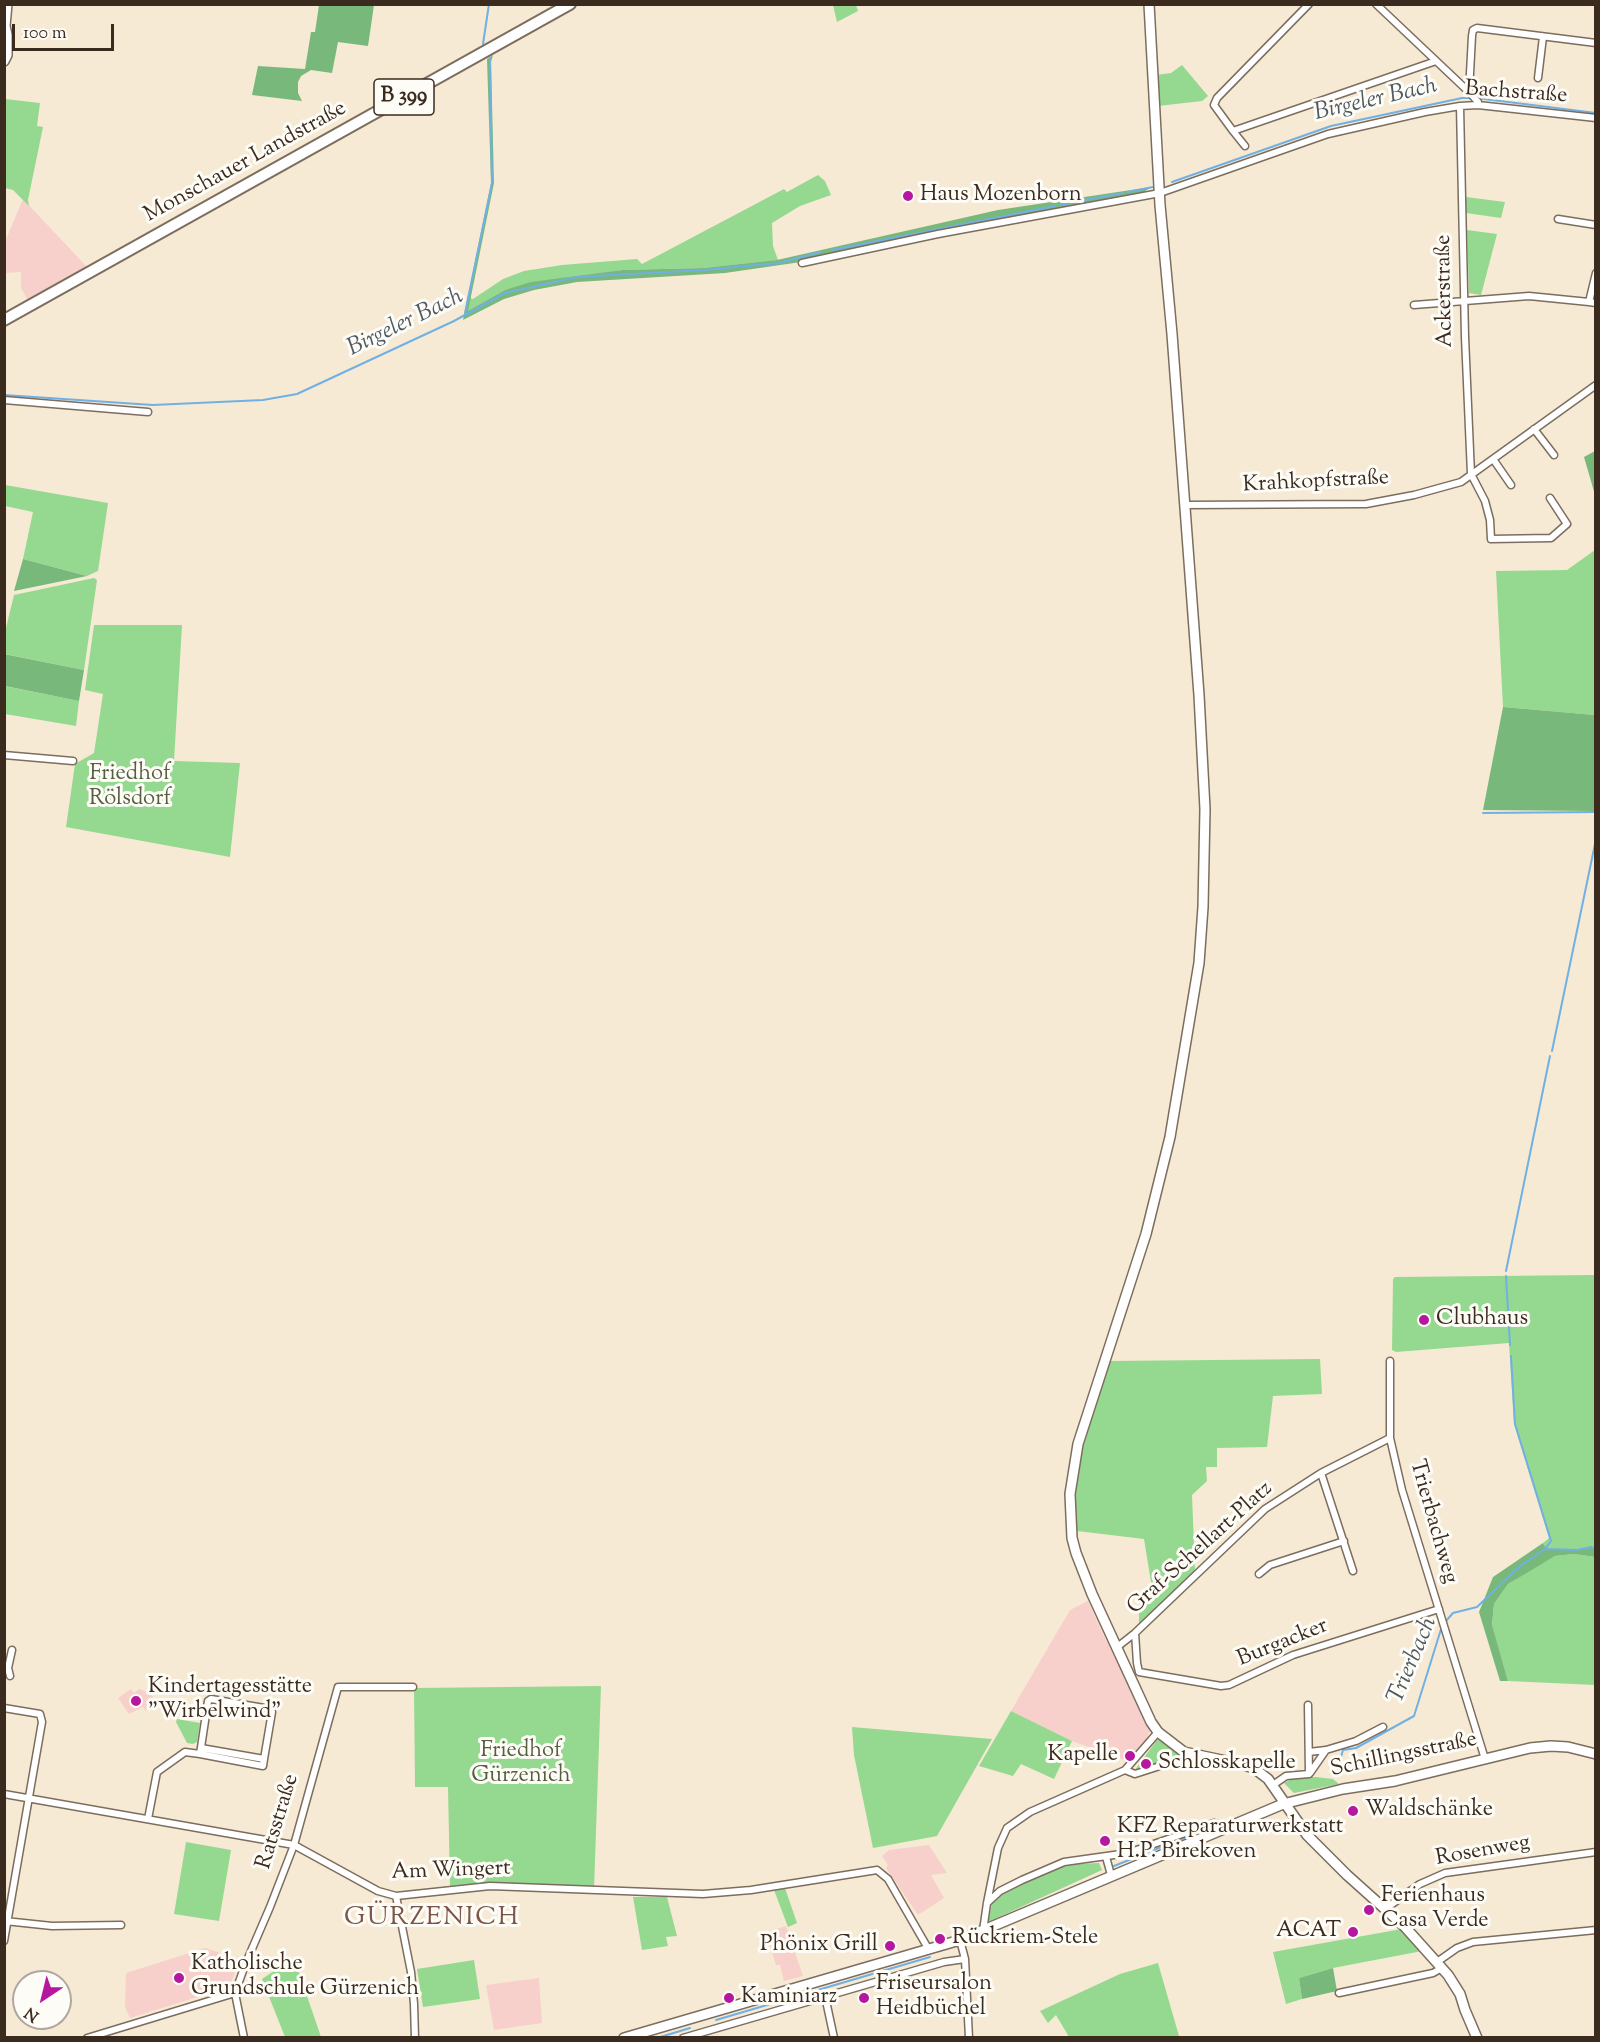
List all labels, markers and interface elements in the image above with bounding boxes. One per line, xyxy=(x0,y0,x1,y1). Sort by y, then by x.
scale bar xyxy=(15,12,117,50)
text: 100 m xyxy=(23,21,67,47)
water label: Birgeler Bach xyxy=(1312,73,1440,129)
street label: Bachstraße xyxy=(1464,77,1568,111)
road number: B 399 xyxy=(374,79,434,115)
street label: Monschauer Landstraße xyxy=(140,96,352,230)
place label: Haus Mozenborn xyxy=(920,183,1082,209)
marker: Haus Mozenborn xyxy=(901,189,915,203)
street label: Ackerstraße xyxy=(1432,234,1460,348)
water label: Birgeler Bach xyxy=(344,284,468,364)
street label: Krahkopfstraße xyxy=(1242,466,1390,500)
park label: Friedhof Rölsdorf xyxy=(89,762,171,813)
place label: Clubhaus xyxy=(1436,1307,1528,1333)
marker: Clubhaus xyxy=(1417,1313,1431,1327)
street label: Trierbachweg xyxy=(1402,1457,1462,1587)
street label: Graf-Schellart-Platz xyxy=(1123,1477,1279,1621)
water label: Trierbach xyxy=(1383,1613,1445,1709)
street label: Burgacker xyxy=(1234,1614,1332,1674)
place label: Kindertagesstätte "Wirbelwind" xyxy=(148,1675,312,1726)
marker: Kindertagesstätte "Wirbelwind" xyxy=(129,1694,143,1708)
street label: Schillingsstraße xyxy=(1328,1728,1480,1784)
park label: Friedhof Gürzenich xyxy=(471,1739,571,1790)
place label: Kapelle xyxy=(1047,1743,1118,1769)
marker: Kapelle xyxy=(1123,1749,1137,1763)
place label: Schlosskapelle xyxy=(1158,1751,1296,1777)
marker: Schlosskapelle xyxy=(1139,1757,1153,1771)
street label: Ratsstraße xyxy=(252,1771,306,1873)
place label: Waldschänke xyxy=(1365,1798,1493,1824)
marker: Waldschänke xyxy=(1346,1804,1360,1818)
place label: KFZ Reparaturwerkstatt H.P. Birekoven xyxy=(1117,1815,1343,1867)
street label: Rosenweg xyxy=(1434,1831,1532,1873)
marker: KFZ Reparaturwerkstatt H.P. Birekoven xyxy=(1098,1834,1112,1848)
street label: Am Wingert xyxy=(391,1857,511,1887)
place label: Ferienhaus Casa Verde xyxy=(1381,1884,1489,1936)
marker: Ferienhaus Casa Verde xyxy=(1362,1903,1376,1917)
district label: GÜRZENICH xyxy=(344,1904,520,1936)
place label: ACAT xyxy=(1276,1919,1341,1945)
marker: ACAT xyxy=(1346,1925,1360,1939)
place label: Rückriem-Stele xyxy=(952,1926,1098,1952)
marker: Rückriem-Stele xyxy=(933,1932,947,1946)
place label: Phönix Grill xyxy=(760,1933,878,1959)
marker: Phönix Grill xyxy=(883,1939,897,1953)
place label: Katholische Grundschule Gürzenich xyxy=(191,1952,419,2004)
north arrow xyxy=(12,1970,72,2030)
marker: Katholische Grundschule Gürzenich xyxy=(172,1971,186,1985)
place label: Friseursalon Heidbüchel xyxy=(876,1972,992,2024)
place label: Kaminiarz xyxy=(741,1985,837,2011)
marker: Kaminiarz xyxy=(722,1991,736,2005)
marker: Friseursalon Heidbüchel xyxy=(857,1991,871,2005)
text: N xyxy=(21,2000,44,2027)

